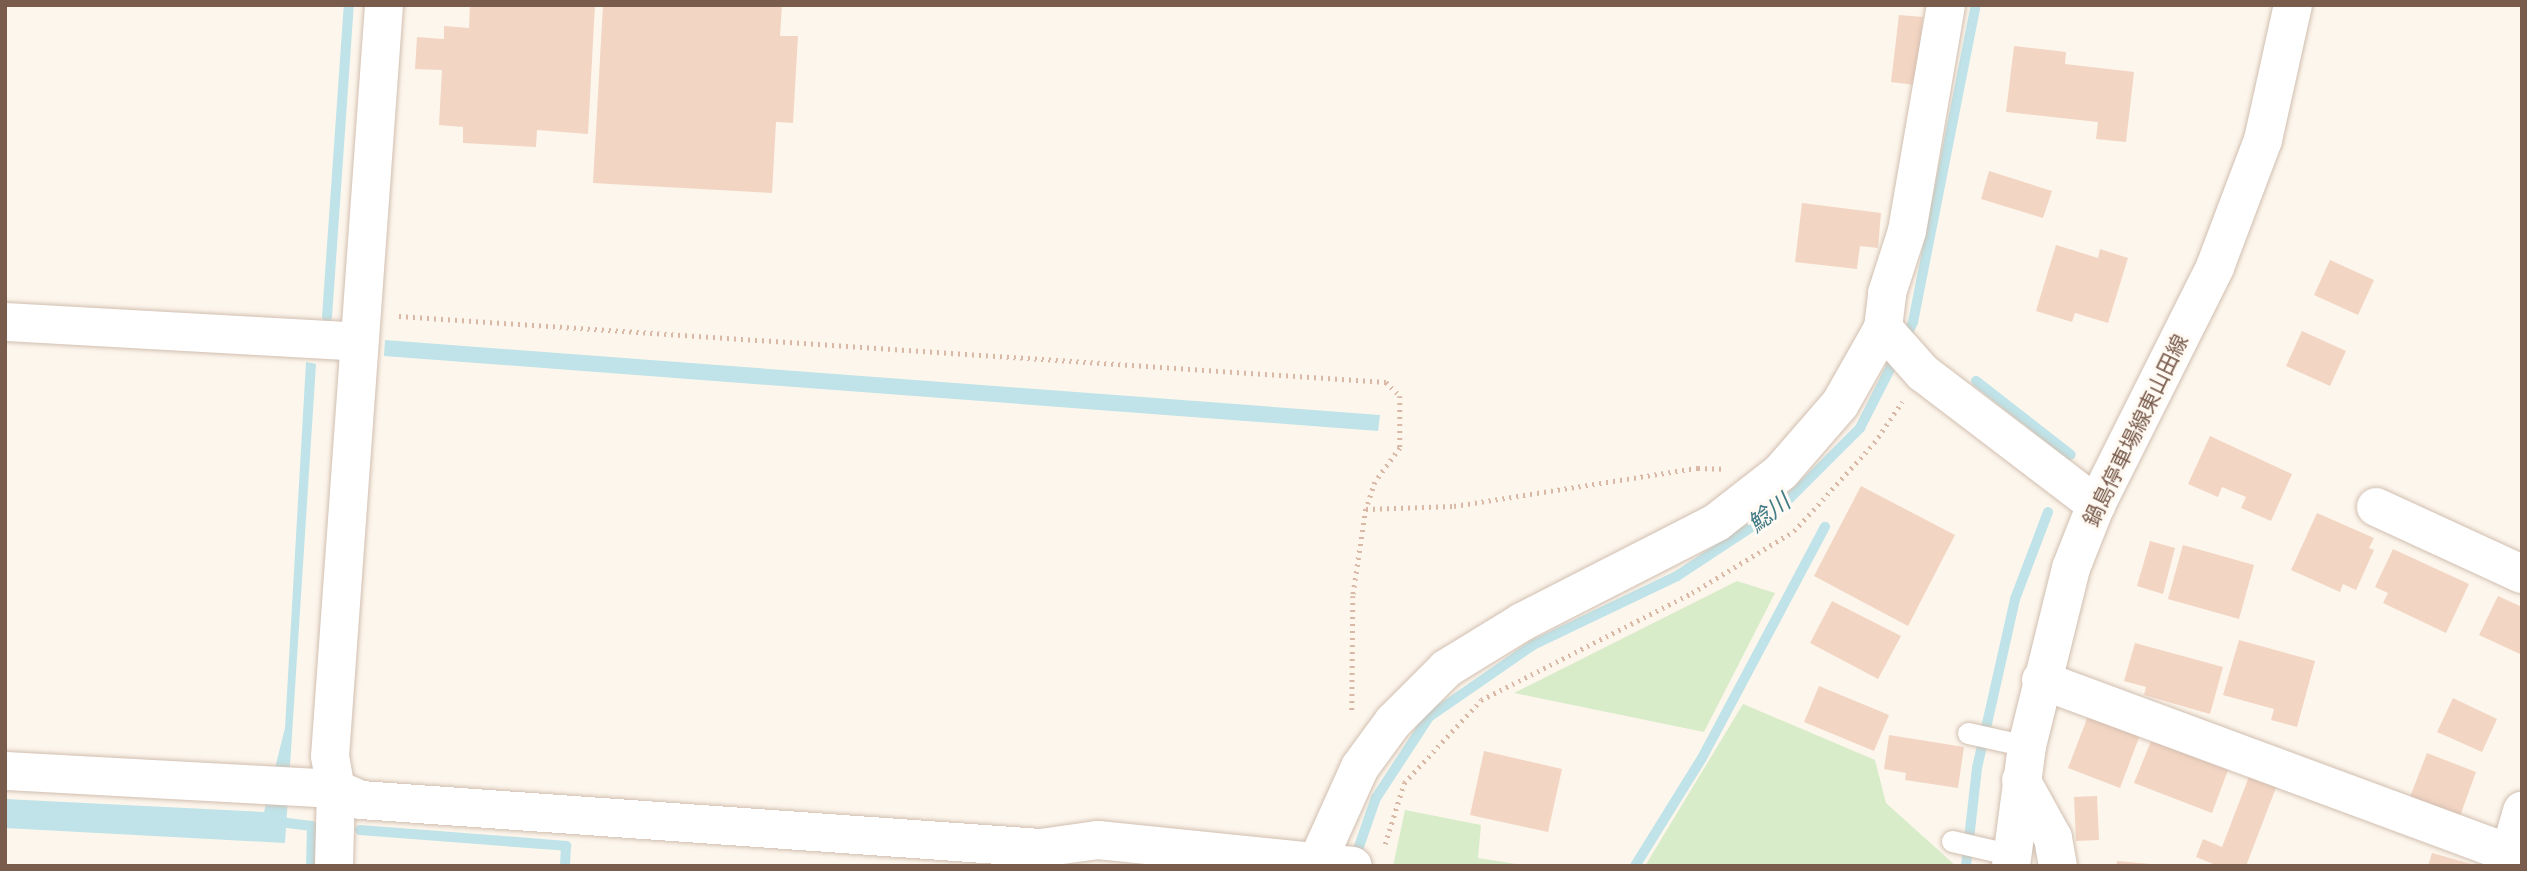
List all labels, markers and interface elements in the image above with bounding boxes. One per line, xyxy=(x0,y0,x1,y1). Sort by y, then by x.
street label: 鍋島停車場線東山田線 xyxy=(2078,330,2192,530)
water label: 鯰川 xyxy=(1742,488,1796,538)

